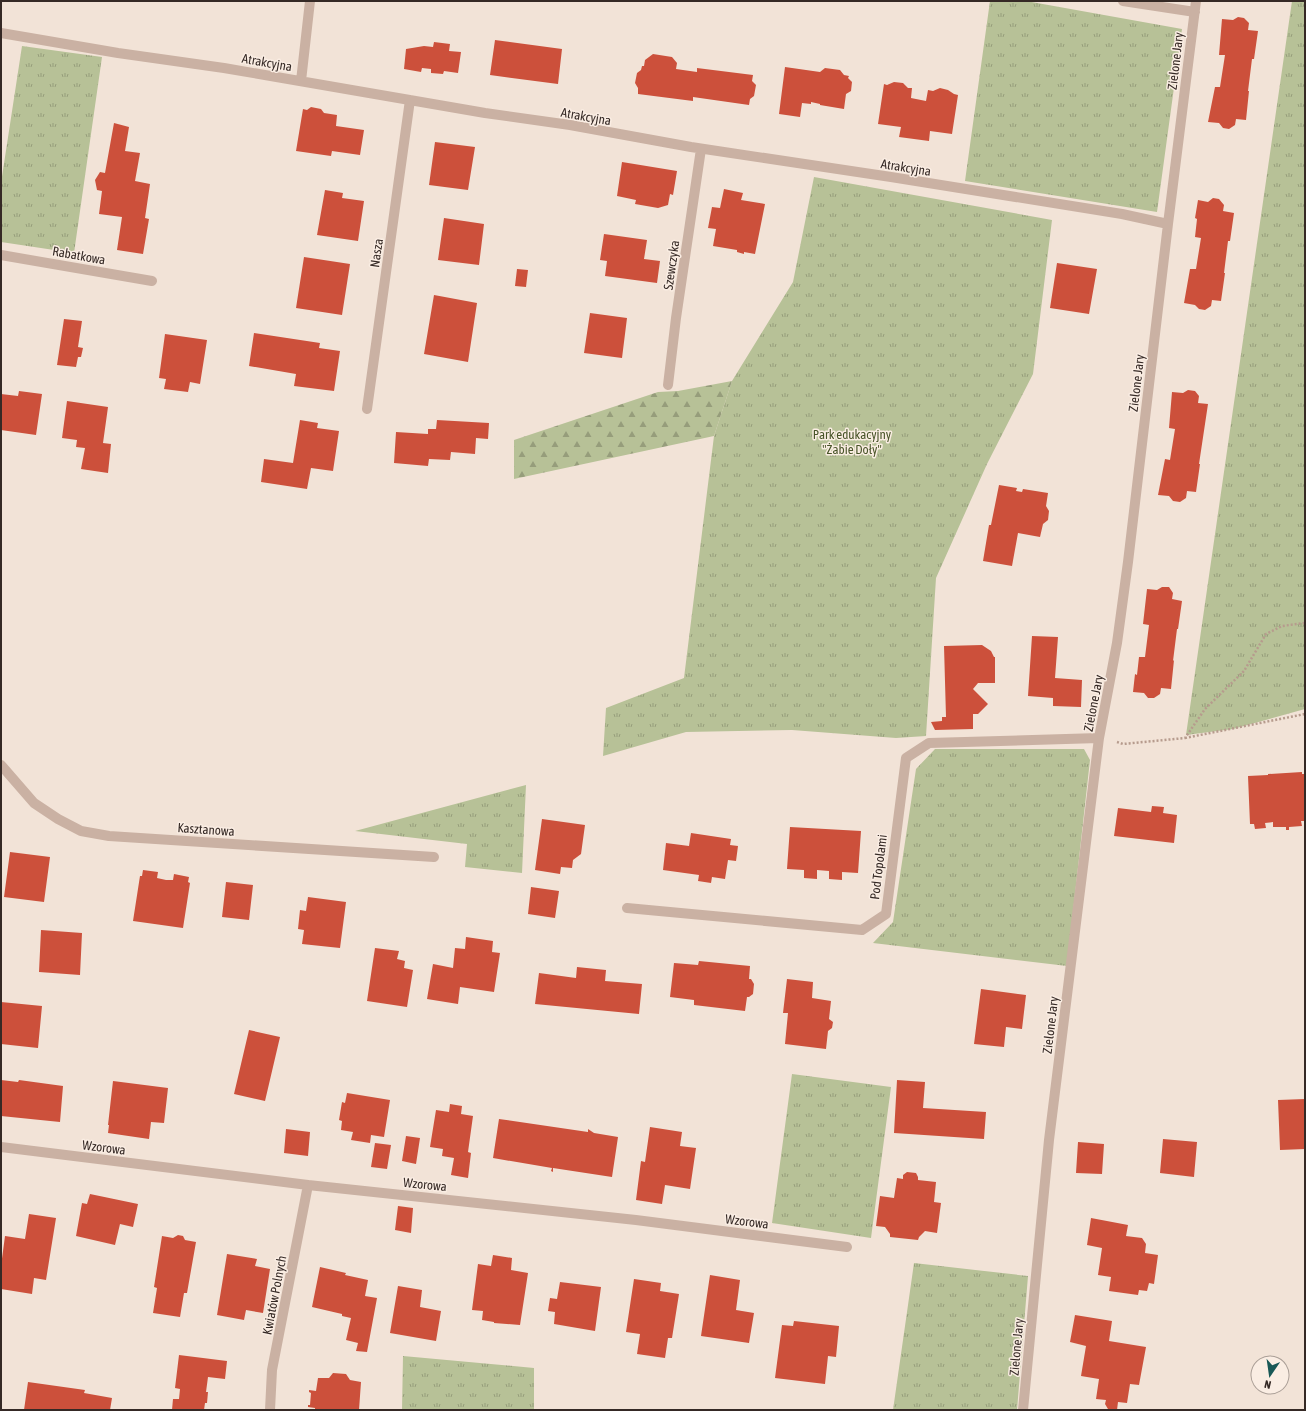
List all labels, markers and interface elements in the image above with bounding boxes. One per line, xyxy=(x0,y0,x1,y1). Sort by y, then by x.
street label: Zielone Jary xyxy=(1165,31,1187,91)
street label: Atrakcyjna xyxy=(241,51,293,74)
street label: Atrakcyjna xyxy=(560,105,612,128)
street label: Atrakcyjna xyxy=(880,156,932,179)
street label: Nasza xyxy=(367,238,386,268)
street label: Szewczyka xyxy=(661,239,682,291)
street label: Rabatkowa xyxy=(51,243,107,268)
street label: Zielone Jary xyxy=(1126,353,1148,413)
park label: Park edukacyjny "Żabie Doły" xyxy=(813,427,892,457)
street label: Zielone Jary xyxy=(1081,673,1106,733)
street label: Kasztanowa xyxy=(177,820,235,839)
street label: Pod Topolami xyxy=(867,834,890,900)
street label: Zielone Jary xyxy=(1040,995,1062,1055)
street label: Wzorowa xyxy=(81,1137,126,1158)
street label: Wzorowa xyxy=(402,1175,447,1194)
street label: Wzorowa xyxy=(724,1211,769,1232)
street label: Kwiatów Polnych xyxy=(259,1254,290,1336)
street label: Zielone Jary xyxy=(1007,1317,1027,1376)
north arrow xyxy=(1250,1355,1290,1395)
text: N xyxy=(1263,1378,1272,1391)

